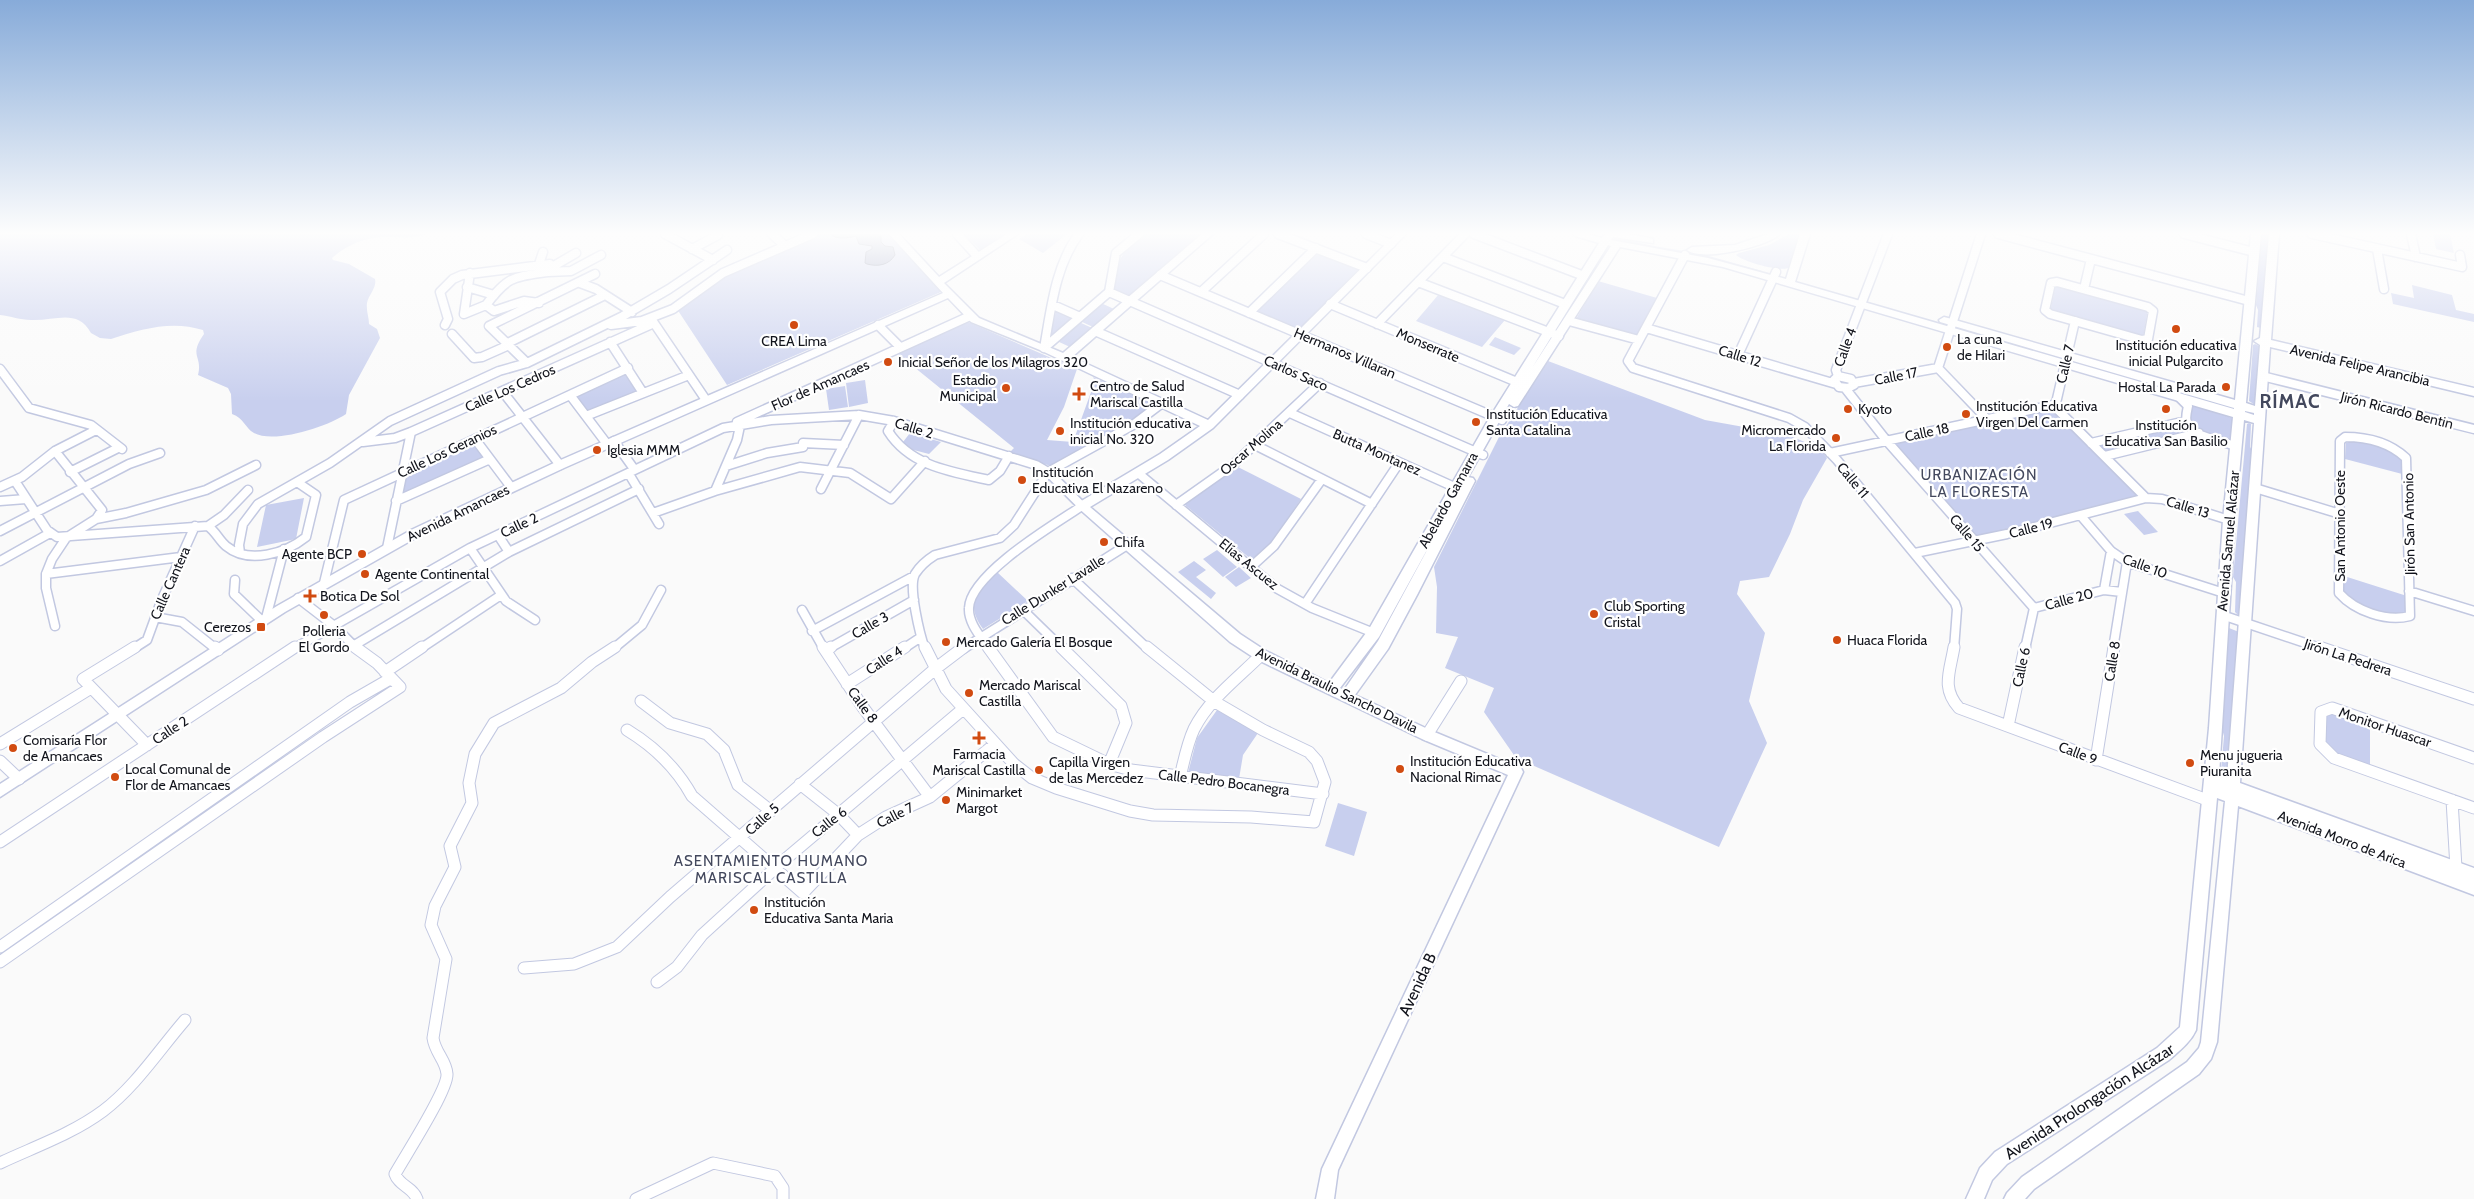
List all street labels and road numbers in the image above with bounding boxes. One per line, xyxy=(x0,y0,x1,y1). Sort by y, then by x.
street label: Hermanos Villaran xyxy=(1291,323,1399,383)
street label: Monserrate xyxy=(1394,324,1462,366)
street label: Calle 4 xyxy=(1830,325,1860,369)
street label: Avenida Felipe Arancibia xyxy=(2288,340,2432,390)
street label: Calle 12 xyxy=(1716,341,1764,371)
street label: Calle 7 xyxy=(2052,343,2078,385)
street label: Carlos Saco xyxy=(1261,351,1331,395)
street label: Flor de Amancaes xyxy=(768,355,872,415)
street label: Calle Los Cedros xyxy=(462,360,558,416)
street label: Calle 17 xyxy=(1873,363,1919,389)
street label: Jirón Ricardo Bentin xyxy=(2338,387,2455,433)
street label: Calle 2 xyxy=(892,414,936,442)
street label: Oscar Molina xyxy=(1216,415,1286,479)
street label: Calle 18 xyxy=(1903,418,1951,446)
street label: Calle Los Geranios xyxy=(394,420,500,482)
street label: Butta Montanez xyxy=(1330,425,1424,480)
street label: Abelardo Gamarra xyxy=(1414,449,1482,551)
street label: Calle 11 xyxy=(1833,458,1873,502)
street label: Avenida Samuel Alcázar xyxy=(2213,469,2243,612)
street label: San Antonio Oeste xyxy=(2331,470,2349,582)
street label: Jirón San Antonio xyxy=(2399,472,2419,576)
street label: Avenida Amancaes xyxy=(404,480,512,546)
street label: Calle 13 xyxy=(2164,492,2212,522)
street label: Calle 2 xyxy=(497,508,541,542)
street label: Calle 15 xyxy=(1946,510,1988,556)
street label: Calle 19 xyxy=(2007,514,2055,542)
street label: Elías Ascuez xyxy=(1216,534,1283,594)
street label: Calle Cantera xyxy=(146,543,194,622)
street label: Calle 10 xyxy=(2120,550,2170,582)
street label: Calle Dunker Lavalle xyxy=(998,551,1108,629)
street label: Calle 20 xyxy=(2043,584,2095,614)
street label: Calle 3 xyxy=(848,607,892,643)
street label: Jirón La Pedrera xyxy=(2301,634,2395,680)
street label: Calle 8 xyxy=(2100,639,2124,683)
street label: Calle 4 xyxy=(862,641,906,679)
street label: Avenida Braulio Sancho Davila xyxy=(1253,643,1421,737)
street label: Calle 6 xyxy=(2008,645,2034,689)
street label: Calle 8 xyxy=(844,683,882,727)
street label: Monitor Huascar xyxy=(2336,703,2434,751)
street label: Calle 2 xyxy=(149,712,191,748)
street label: Calle 9 xyxy=(2056,737,2100,769)
street label: Calle Pedro Bocanegra xyxy=(1157,765,1291,799)
street label: Calle 7 xyxy=(873,798,917,832)
street label: Calle 5 xyxy=(741,799,783,839)
street label: Calle 6 xyxy=(808,803,850,841)
street label: Avenida Morro de Arica xyxy=(2275,806,2409,872)
street label: Avenida B xyxy=(1395,949,1440,1019)
street label: Avenida Prolongación Alcázar xyxy=(2001,1039,2178,1163)

